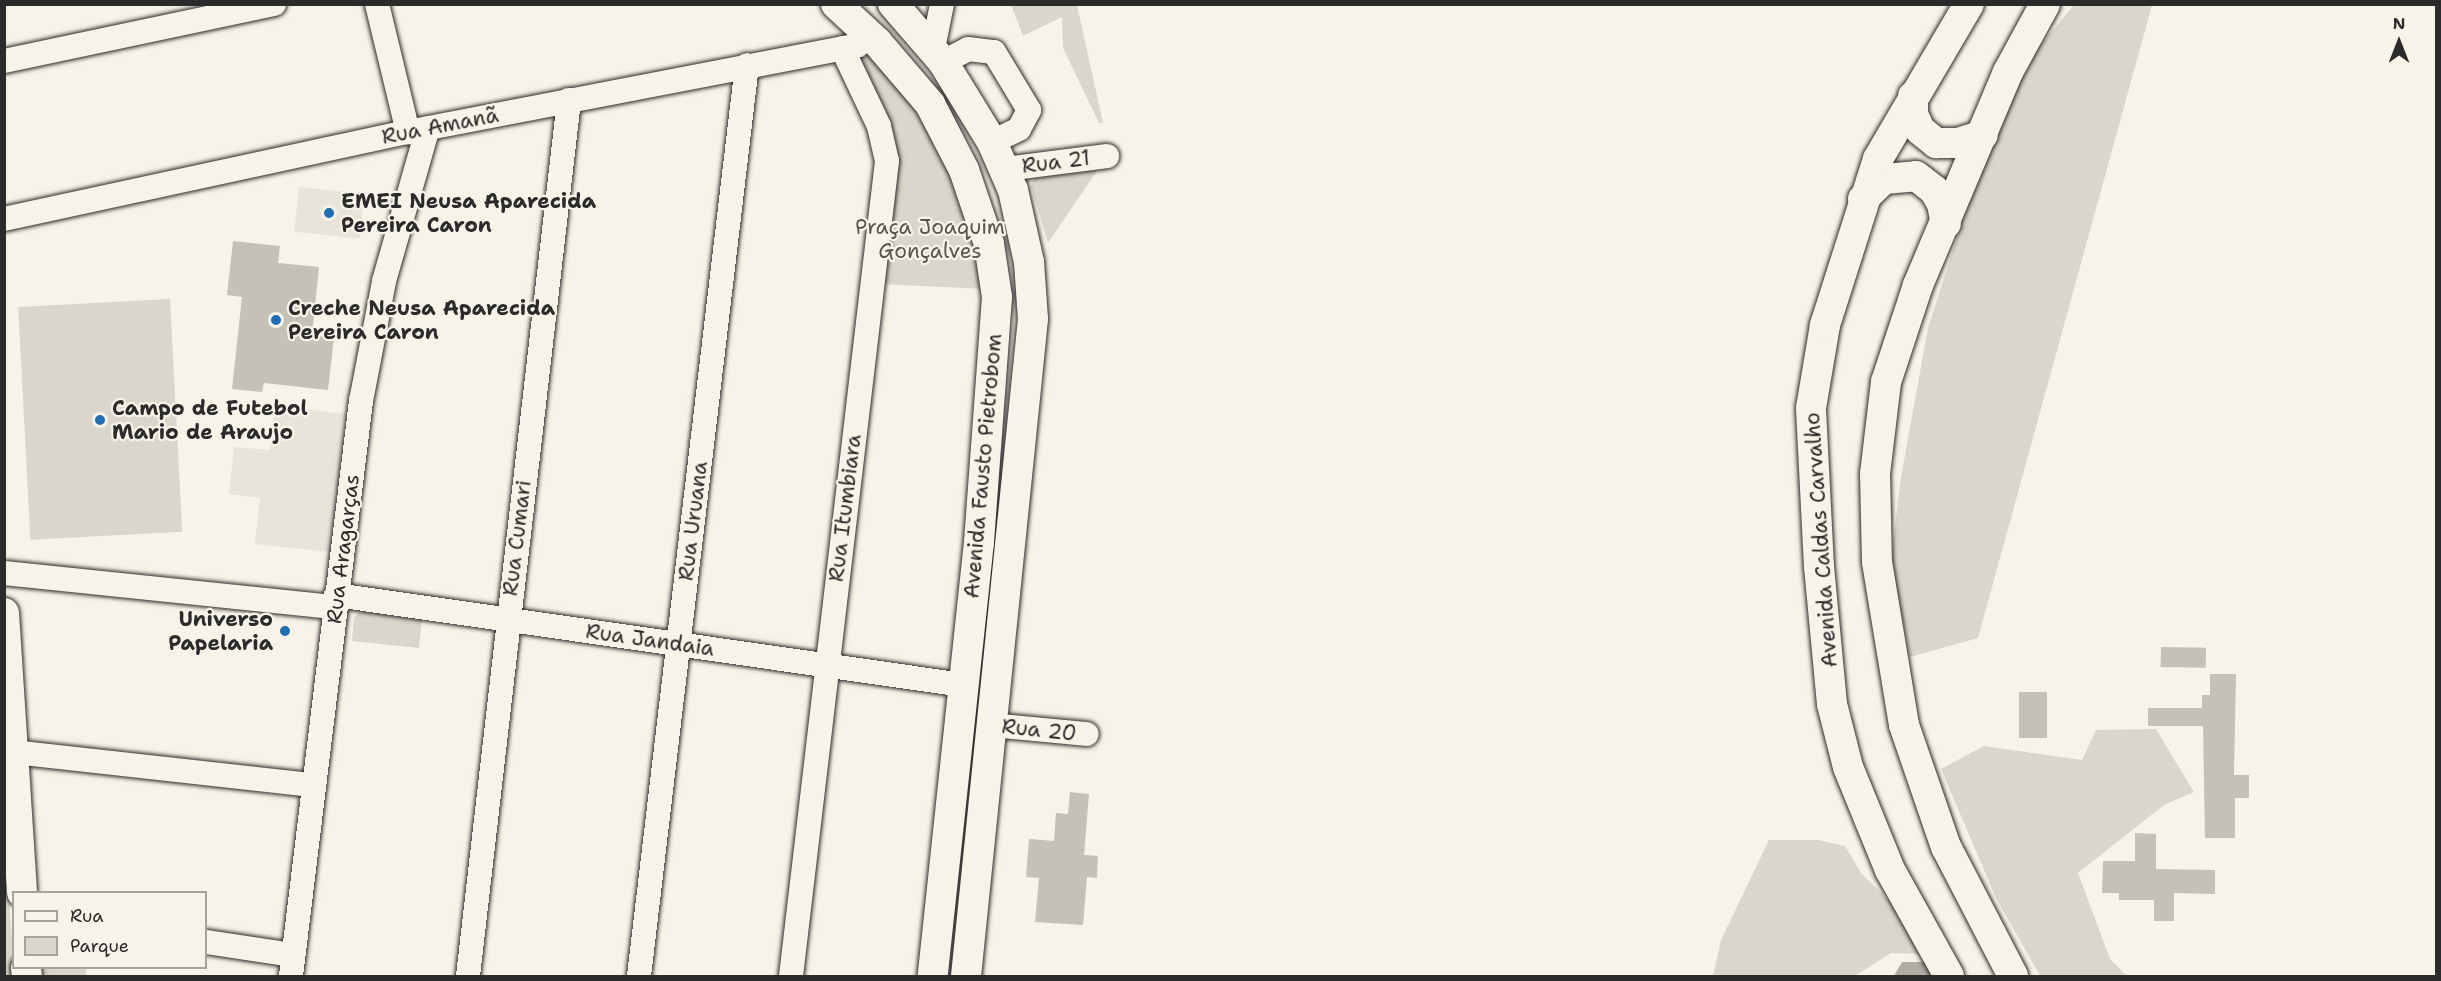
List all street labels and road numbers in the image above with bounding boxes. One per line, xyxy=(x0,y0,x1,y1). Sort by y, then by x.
street label: Rua Amanã xyxy=(380,102,500,150)
street label: Rua 21 xyxy=(1020,145,1092,179)
street label: Avenida Fausto Pietrobom xyxy=(959,332,1007,600)
street label: Avenida Caldas Carvalho xyxy=(1800,412,1842,668)
street label: Rua Itumbiara xyxy=(823,433,867,583)
street label: Rua Uruana xyxy=(673,460,713,582)
street label: Rua Aragarças xyxy=(321,473,365,625)
street label: Rua Cumari xyxy=(497,479,537,597)
street label: Rua Jandaia xyxy=(584,619,716,661)
street label: Rua 20 xyxy=(1000,714,1078,746)

